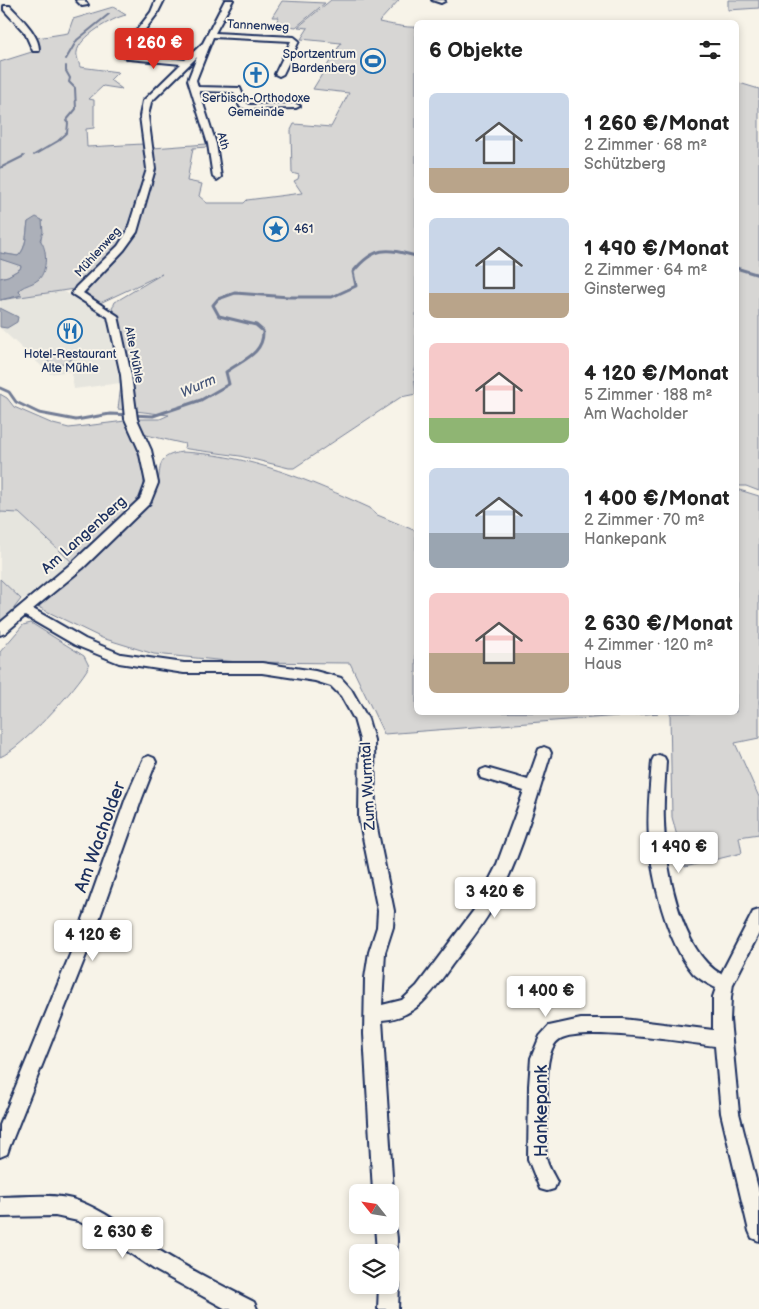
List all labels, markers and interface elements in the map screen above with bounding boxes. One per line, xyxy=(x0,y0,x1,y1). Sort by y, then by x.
street label: Tannenweg xyxy=(227,17,289,35)
pin: 1 260 € xyxy=(108,28,200,70)
text: 1 260 € xyxy=(126,34,182,53)
icon: filters xyxy=(696,36,724,64)
text: 6 Objekte xyxy=(429,38,523,63)
place label: Sportzentrum Bardenberg xyxy=(283,47,356,76)
sports icon: Sportzentrum Bardenberg xyxy=(360,48,386,74)
church icon: Serbisch-Orthodoxe Gemeinde xyxy=(243,62,269,88)
place label: Serbisch-Orthodoxe Gemeinde xyxy=(202,91,310,120)
text: 1 260 €/Monat xyxy=(584,111,729,136)
icon: home xyxy=(469,113,529,173)
street label: Ath xyxy=(213,131,233,152)
text: 2 Zimmer · 68 m² xyxy=(584,136,707,155)
text: Schützberg xyxy=(584,155,666,174)
place icon: 461 xyxy=(263,216,289,242)
place label: 461 xyxy=(294,222,313,237)
street label: Mühlenweg xyxy=(72,224,124,280)
text: 1 490 €/Monat xyxy=(584,236,729,261)
icon: home xyxy=(469,238,529,298)
text: 2 Zimmer · 64 m² xyxy=(584,261,707,280)
text: Ginsterweg xyxy=(584,280,666,299)
restaurant icon: Hotel-Restaurant Alte Mühle xyxy=(57,318,83,344)
street label: Alte Mühle xyxy=(121,326,147,384)
place label: Hotel-Restaurant Alte Mühle xyxy=(24,347,117,376)
text: 4 120 €/Monat xyxy=(584,361,729,386)
icon: home xyxy=(469,363,529,423)
water label: Wurm xyxy=(178,371,219,401)
text: 5 Zimmer · 188 m² xyxy=(584,386,713,405)
text: Am Wacholder xyxy=(584,405,688,424)
text: 1 400 €/Monat xyxy=(584,486,729,511)
icon: home xyxy=(469,488,529,548)
street label: Am Langenberg xyxy=(38,492,130,578)
text: 2 Zimmer · 70 m² xyxy=(584,511,705,530)
text: Hankepank xyxy=(584,530,666,549)
text: 2 630 €/Monat xyxy=(584,611,733,636)
icon: home xyxy=(469,613,529,673)
text: 4 Zimmer · 120 m² xyxy=(584,636,713,655)
text: Haus xyxy=(584,655,622,674)
street label: Zum Wurmtal xyxy=(356,741,380,832)
street label: Am Wacholder xyxy=(70,778,130,895)
pin: 1 490 € xyxy=(633,832,725,874)
text: 1 490 € xyxy=(651,838,707,857)
pin: 3 420 € xyxy=(449,876,541,919)
text: 3 420 € xyxy=(466,883,524,902)
pin: 4 120 € xyxy=(47,920,139,962)
text: 4 120 € xyxy=(65,926,121,945)
pin: 1 400 € xyxy=(500,976,592,1018)
text: 1 400 € xyxy=(518,982,574,1001)
street label: Hankepank xyxy=(531,1065,552,1157)
north arrow xyxy=(349,1184,399,1234)
map controls xyxy=(349,1184,399,1294)
pin: 2 630 € xyxy=(77,1216,169,1259)
text: 2 630 € xyxy=(93,1223,153,1242)
button: layers xyxy=(349,1244,399,1294)

